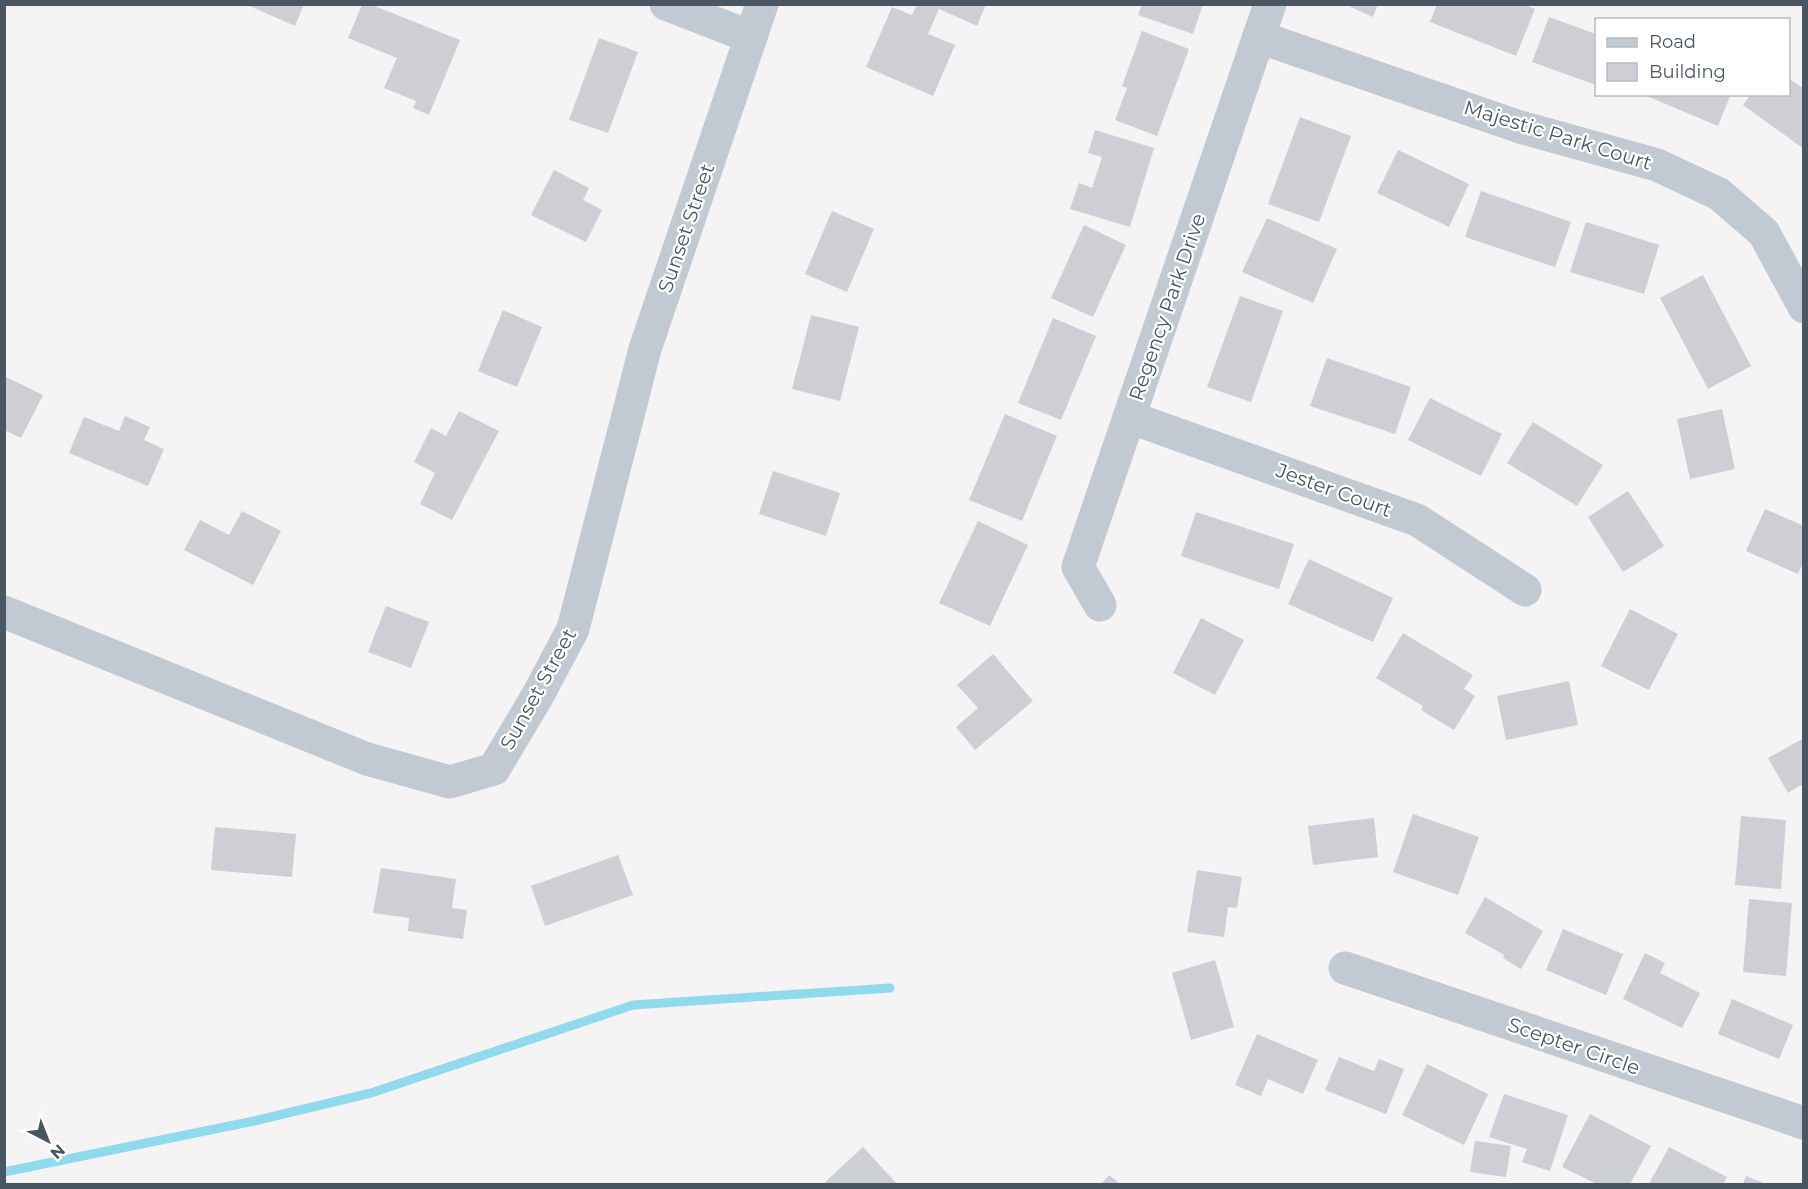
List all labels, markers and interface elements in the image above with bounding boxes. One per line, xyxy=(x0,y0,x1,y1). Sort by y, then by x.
legend xyxy=(1595,18,1790,96)
text: Road xyxy=(1649,31,1696,53)
text: Building xyxy=(1649,61,1726,83)
street label: Majestic Park Court xyxy=(1461,95,1655,175)
street label: Sunset Street xyxy=(653,160,719,296)
street label: Regency Park Drive xyxy=(1124,210,1210,404)
street label: Jester Court xyxy=(1272,458,1395,522)
street label: Sunset Street xyxy=(495,624,581,754)
street label: Scepter Circle xyxy=(1505,1012,1643,1080)
north arrow xyxy=(18,1111,78,1171)
text: N xyxy=(47,1140,69,1163)

